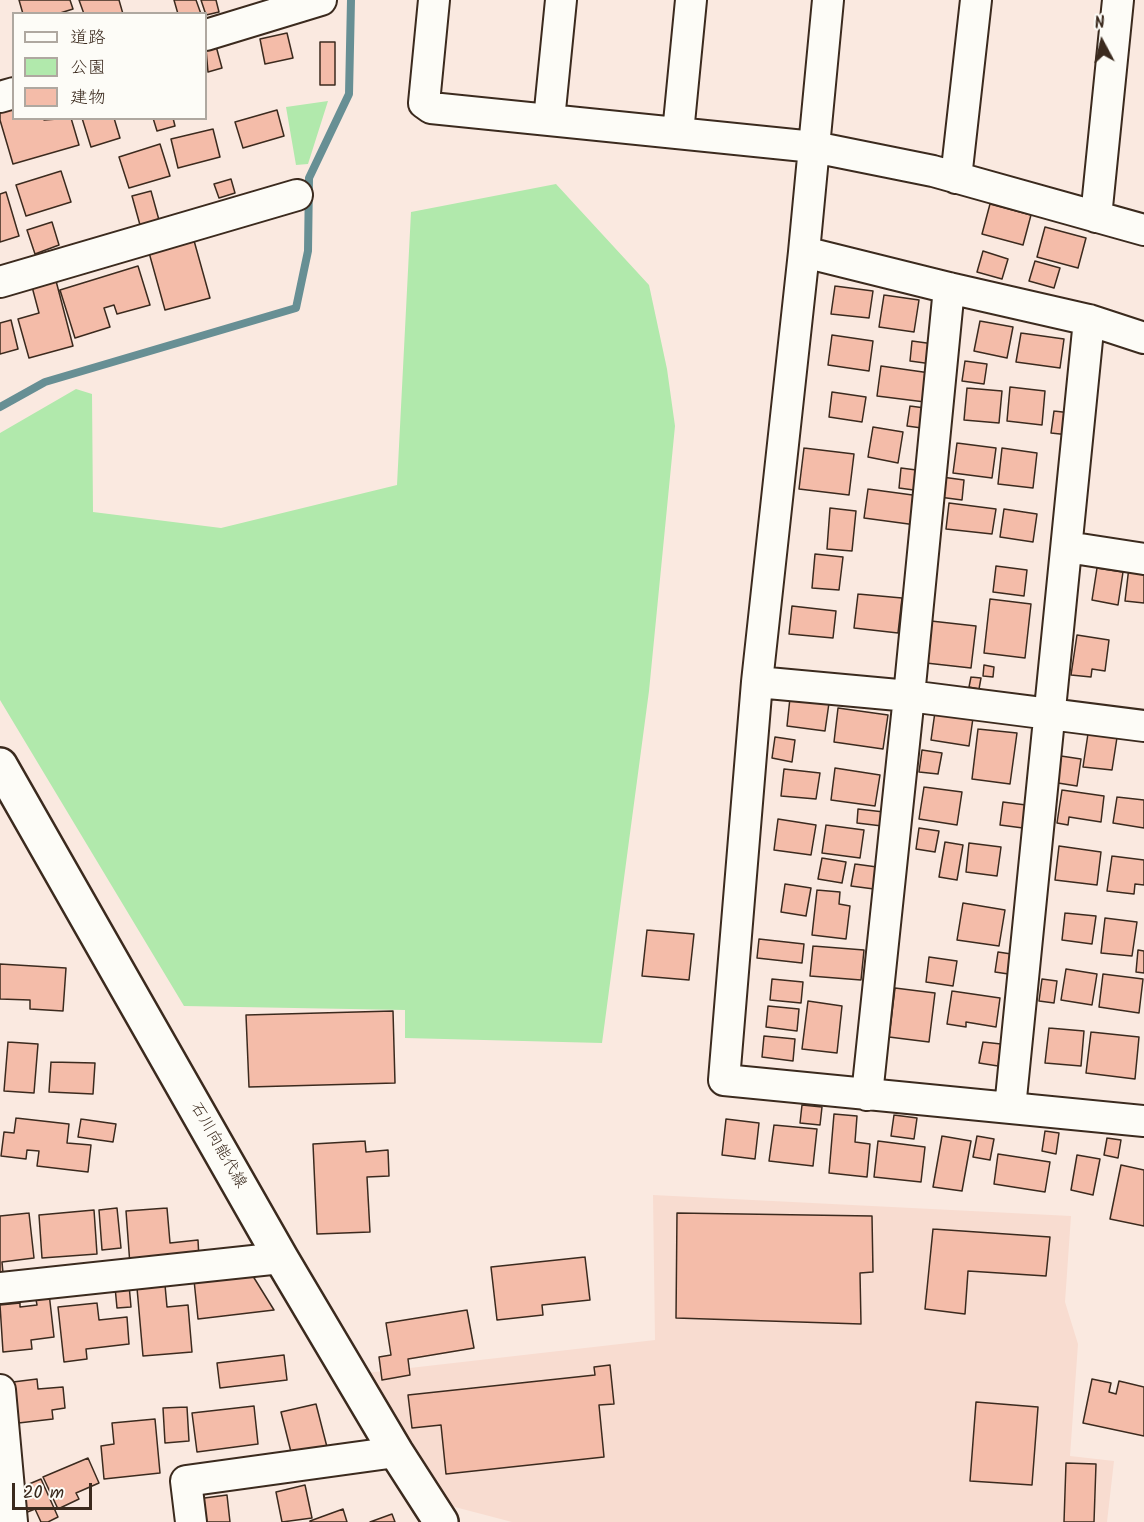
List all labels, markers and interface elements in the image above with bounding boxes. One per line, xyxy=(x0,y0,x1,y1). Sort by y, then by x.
text: N xyxy=(1093,11,1106,37)
legend xyxy=(12,12,207,120)
north arrow xyxy=(1072,12,1132,72)
text: 道路 xyxy=(70,24,106,53)
text: 公園 xyxy=(70,54,106,83)
text: 建物 xyxy=(70,84,106,113)
street label: 石川向能代線 xyxy=(185,1100,249,1192)
scale bar xyxy=(15,1471,94,1509)
text: 20 m xyxy=(23,1479,64,1508)

